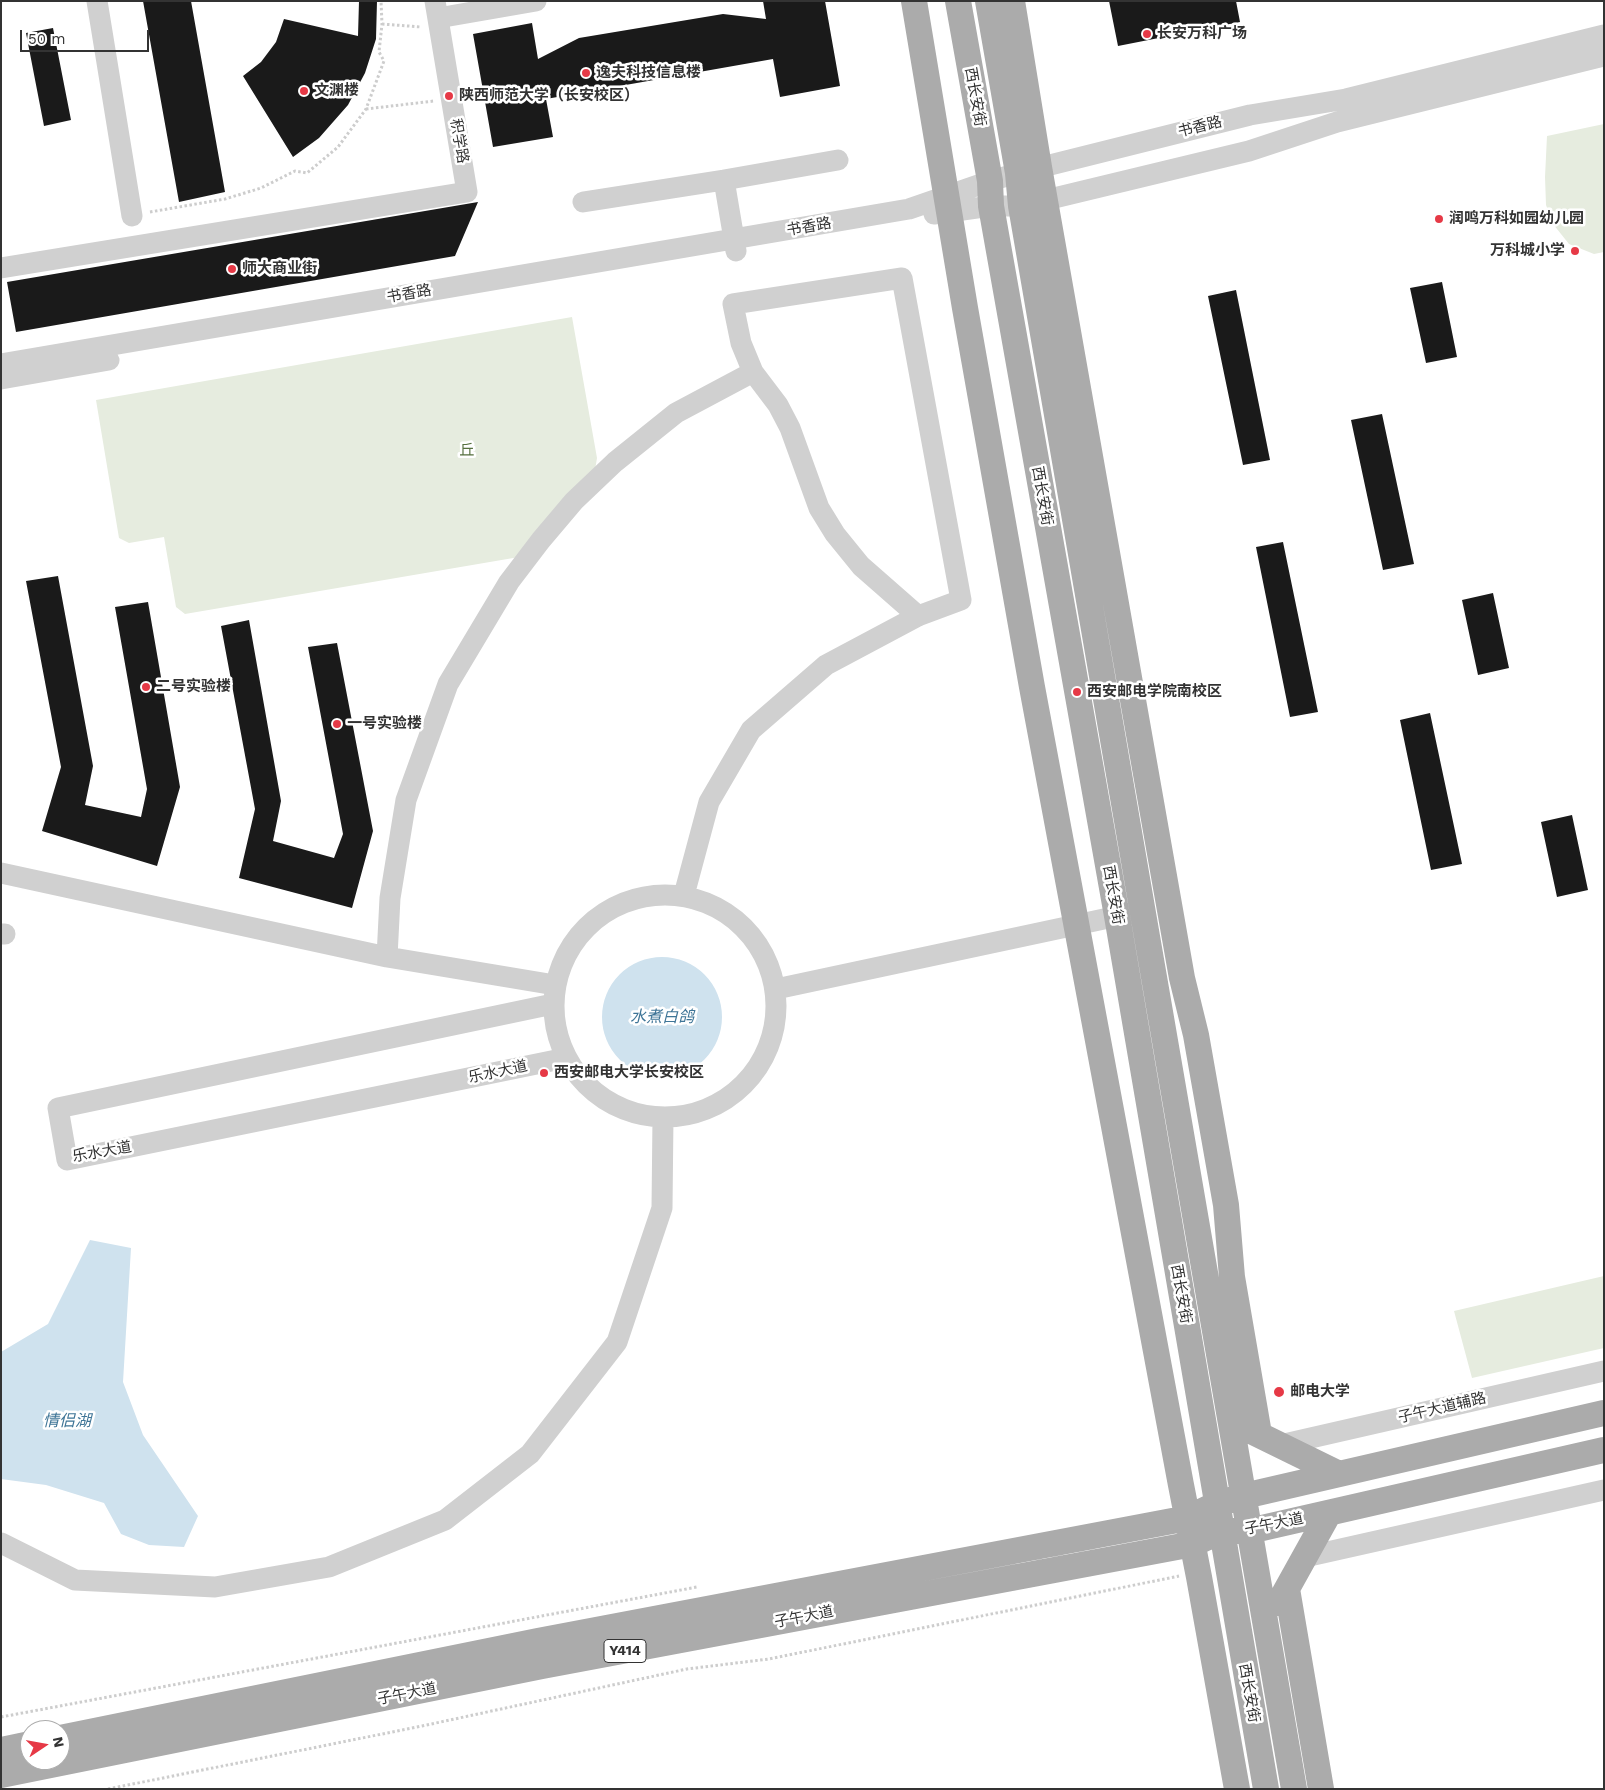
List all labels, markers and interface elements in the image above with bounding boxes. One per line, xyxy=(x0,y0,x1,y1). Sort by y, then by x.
scale bar xyxy=(22,20,151,52)
place label: 长安万科广场 xyxy=(1157,25,1247,43)
marker: 长安万科广场 xyxy=(1141,28,1153,40)
text: 50 m xyxy=(28,30,65,48)
place label: 逸夫科技信息楼 xyxy=(596,64,701,82)
street label: 西长安街 xyxy=(961,66,989,128)
marker: 逸夫科技信息楼 xyxy=(580,67,592,79)
place label: 文渊楼 xyxy=(314,82,359,100)
marker: 文渊楼 xyxy=(298,85,310,97)
place label: 陕西师范大学（长安校区） xyxy=(459,87,639,105)
marker: 陕西师范大学（长安校区） xyxy=(443,90,455,102)
street label: 书香路 xyxy=(1176,113,1224,141)
street label: 积学路 xyxy=(446,117,472,165)
place label: 润鸣万科如园幼儿园 xyxy=(1449,210,1584,228)
marker: 润鸣万科如园幼儿园 xyxy=(1433,213,1445,225)
street label: 书香路 xyxy=(785,214,833,240)
place label: 万科城小学 xyxy=(1490,242,1565,260)
marker: 万科城小学 xyxy=(1569,245,1581,257)
place label: 师大商业街 xyxy=(242,260,317,278)
marker: 师大商业街 xyxy=(226,263,238,275)
street label: 书香路 xyxy=(385,281,433,307)
park label: 丘 xyxy=(460,442,474,460)
street label: 西长安街 xyxy=(1028,465,1056,527)
place label: 二号实验楼 xyxy=(156,678,231,696)
marker: 二号实验楼 xyxy=(140,681,152,693)
place label: 西安邮电学院南校区 xyxy=(1087,683,1222,701)
marker: 西安邮电学院南校区 xyxy=(1071,686,1083,698)
place label: 一号实验楼 xyxy=(347,715,422,733)
marker: 一号实验楼 xyxy=(331,718,343,730)
street label: 西长安街 xyxy=(1099,864,1127,926)
water label: 水煮白鸽 xyxy=(630,1007,694,1027)
street label: 乐水大道 xyxy=(467,1057,529,1087)
place label: 西安邮电大学长安校区 xyxy=(554,1064,704,1082)
marker: 西安邮电大学长安校区 xyxy=(538,1067,550,1079)
street label: 乐水大道 xyxy=(71,1138,133,1166)
street label: 西长安街 xyxy=(1167,1263,1195,1325)
place label: 邮电大学 xyxy=(1290,1383,1350,1401)
marker: 邮电大学 xyxy=(1272,1385,1286,1399)
street label: 子午大道辅路 xyxy=(1396,1389,1488,1427)
water label: 情侣湖 xyxy=(43,1411,91,1431)
street label: 子午大道 xyxy=(1243,1509,1305,1539)
street label: 子午大道 xyxy=(773,1602,835,1632)
road number: Y414 xyxy=(604,1640,646,1662)
street label: 西长安街 xyxy=(1235,1662,1263,1724)
street label: 子午大道 xyxy=(376,1679,438,1709)
north arrow xyxy=(20,1720,70,1770)
text: N xyxy=(50,1735,68,1749)

